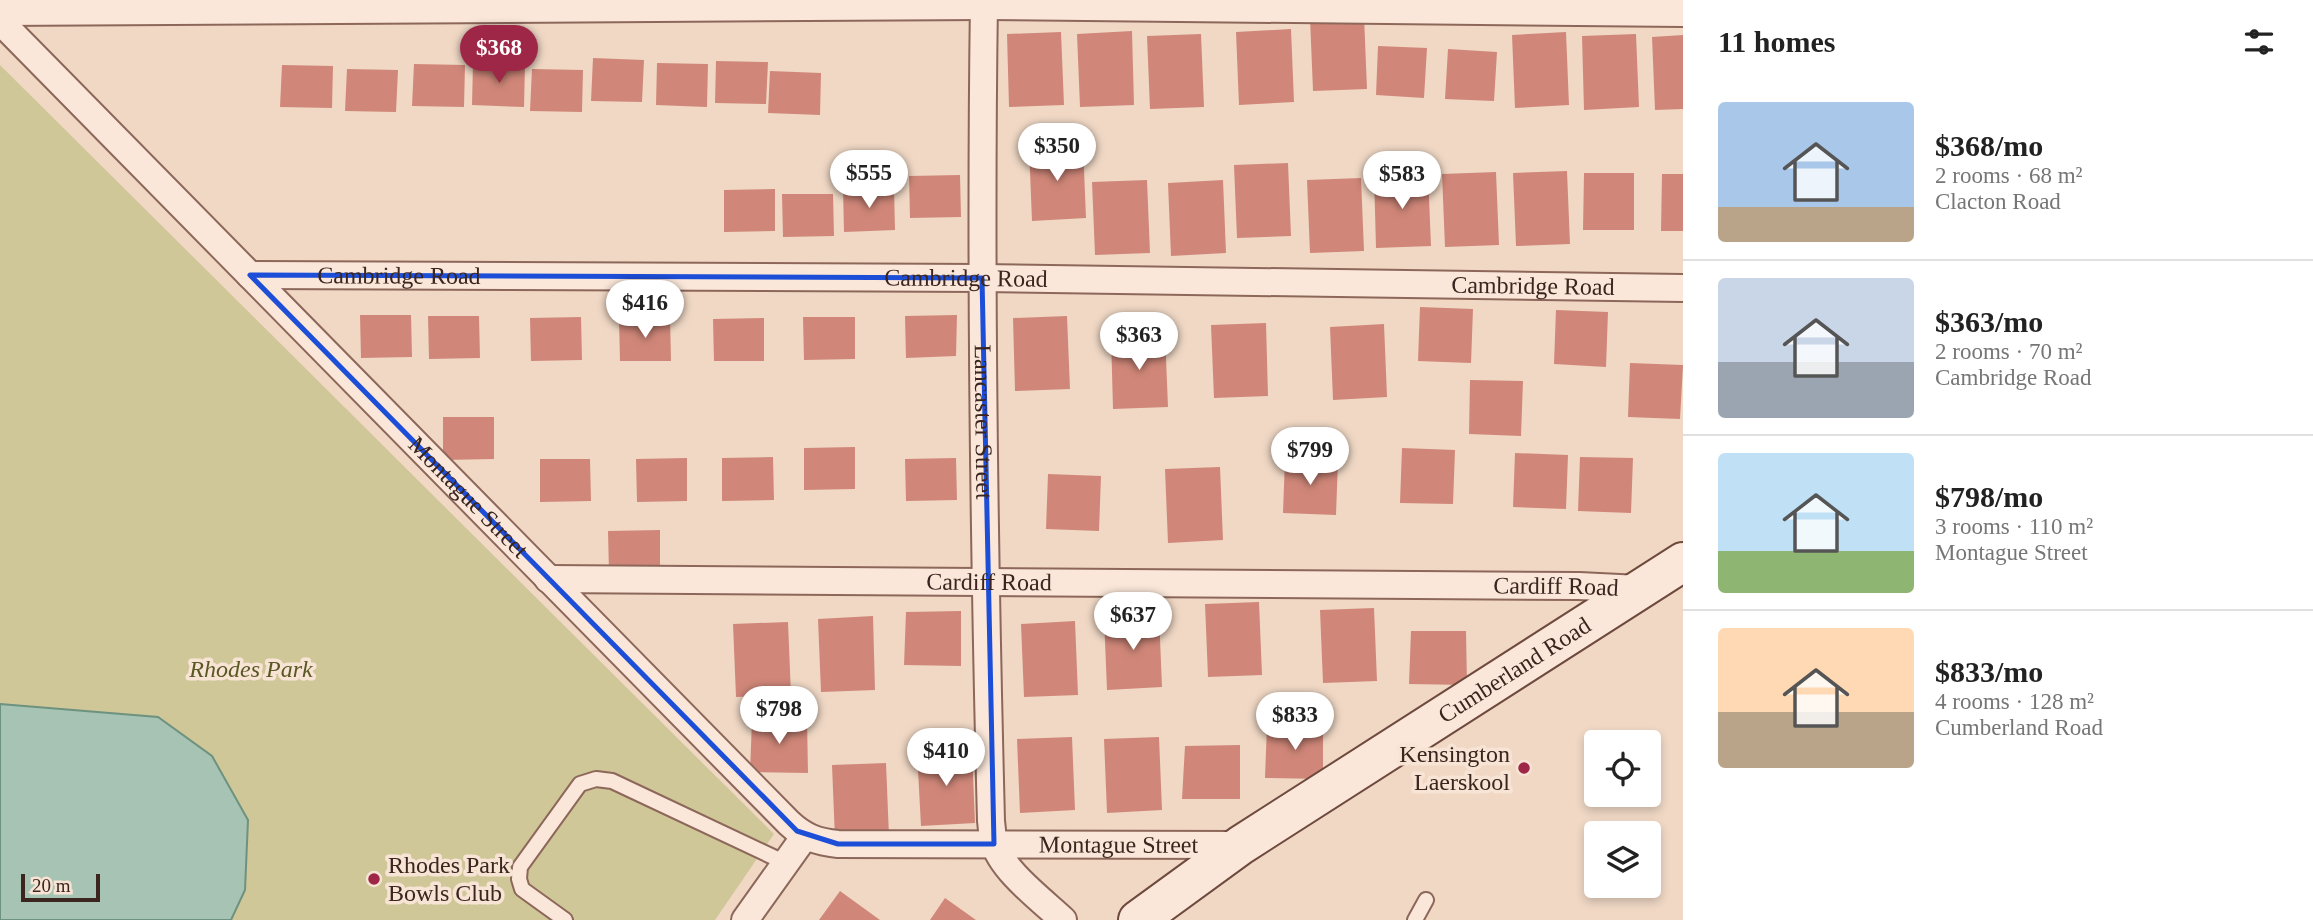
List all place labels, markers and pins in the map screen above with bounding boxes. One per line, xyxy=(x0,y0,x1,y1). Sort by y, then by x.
pin: $368 xyxy=(458,25,540,85)
pin: $350 xyxy=(1016,124,1098,183)
pin: $555 xyxy=(828,150,910,210)
pin: $583 xyxy=(1361,152,1443,211)
pin: $416 xyxy=(604,280,686,340)
pin: $363 xyxy=(1098,312,1180,372)
pin: $799 xyxy=(1269,428,1351,487)
pin: $637 xyxy=(1092,592,1174,652)
pin: $798 xyxy=(738,686,820,746)
pin: $833 xyxy=(1254,692,1336,752)
pin: $410 xyxy=(905,728,987,788)
place label: Kensington Laerskool xyxy=(1399,741,1510,795)
marker: Kensington Laerskool xyxy=(1516,760,1532,776)
place label: Rhodes Park Bowls Club xyxy=(388,852,510,906)
marker: Rhodes Park Bowls Club xyxy=(366,871,382,887)

